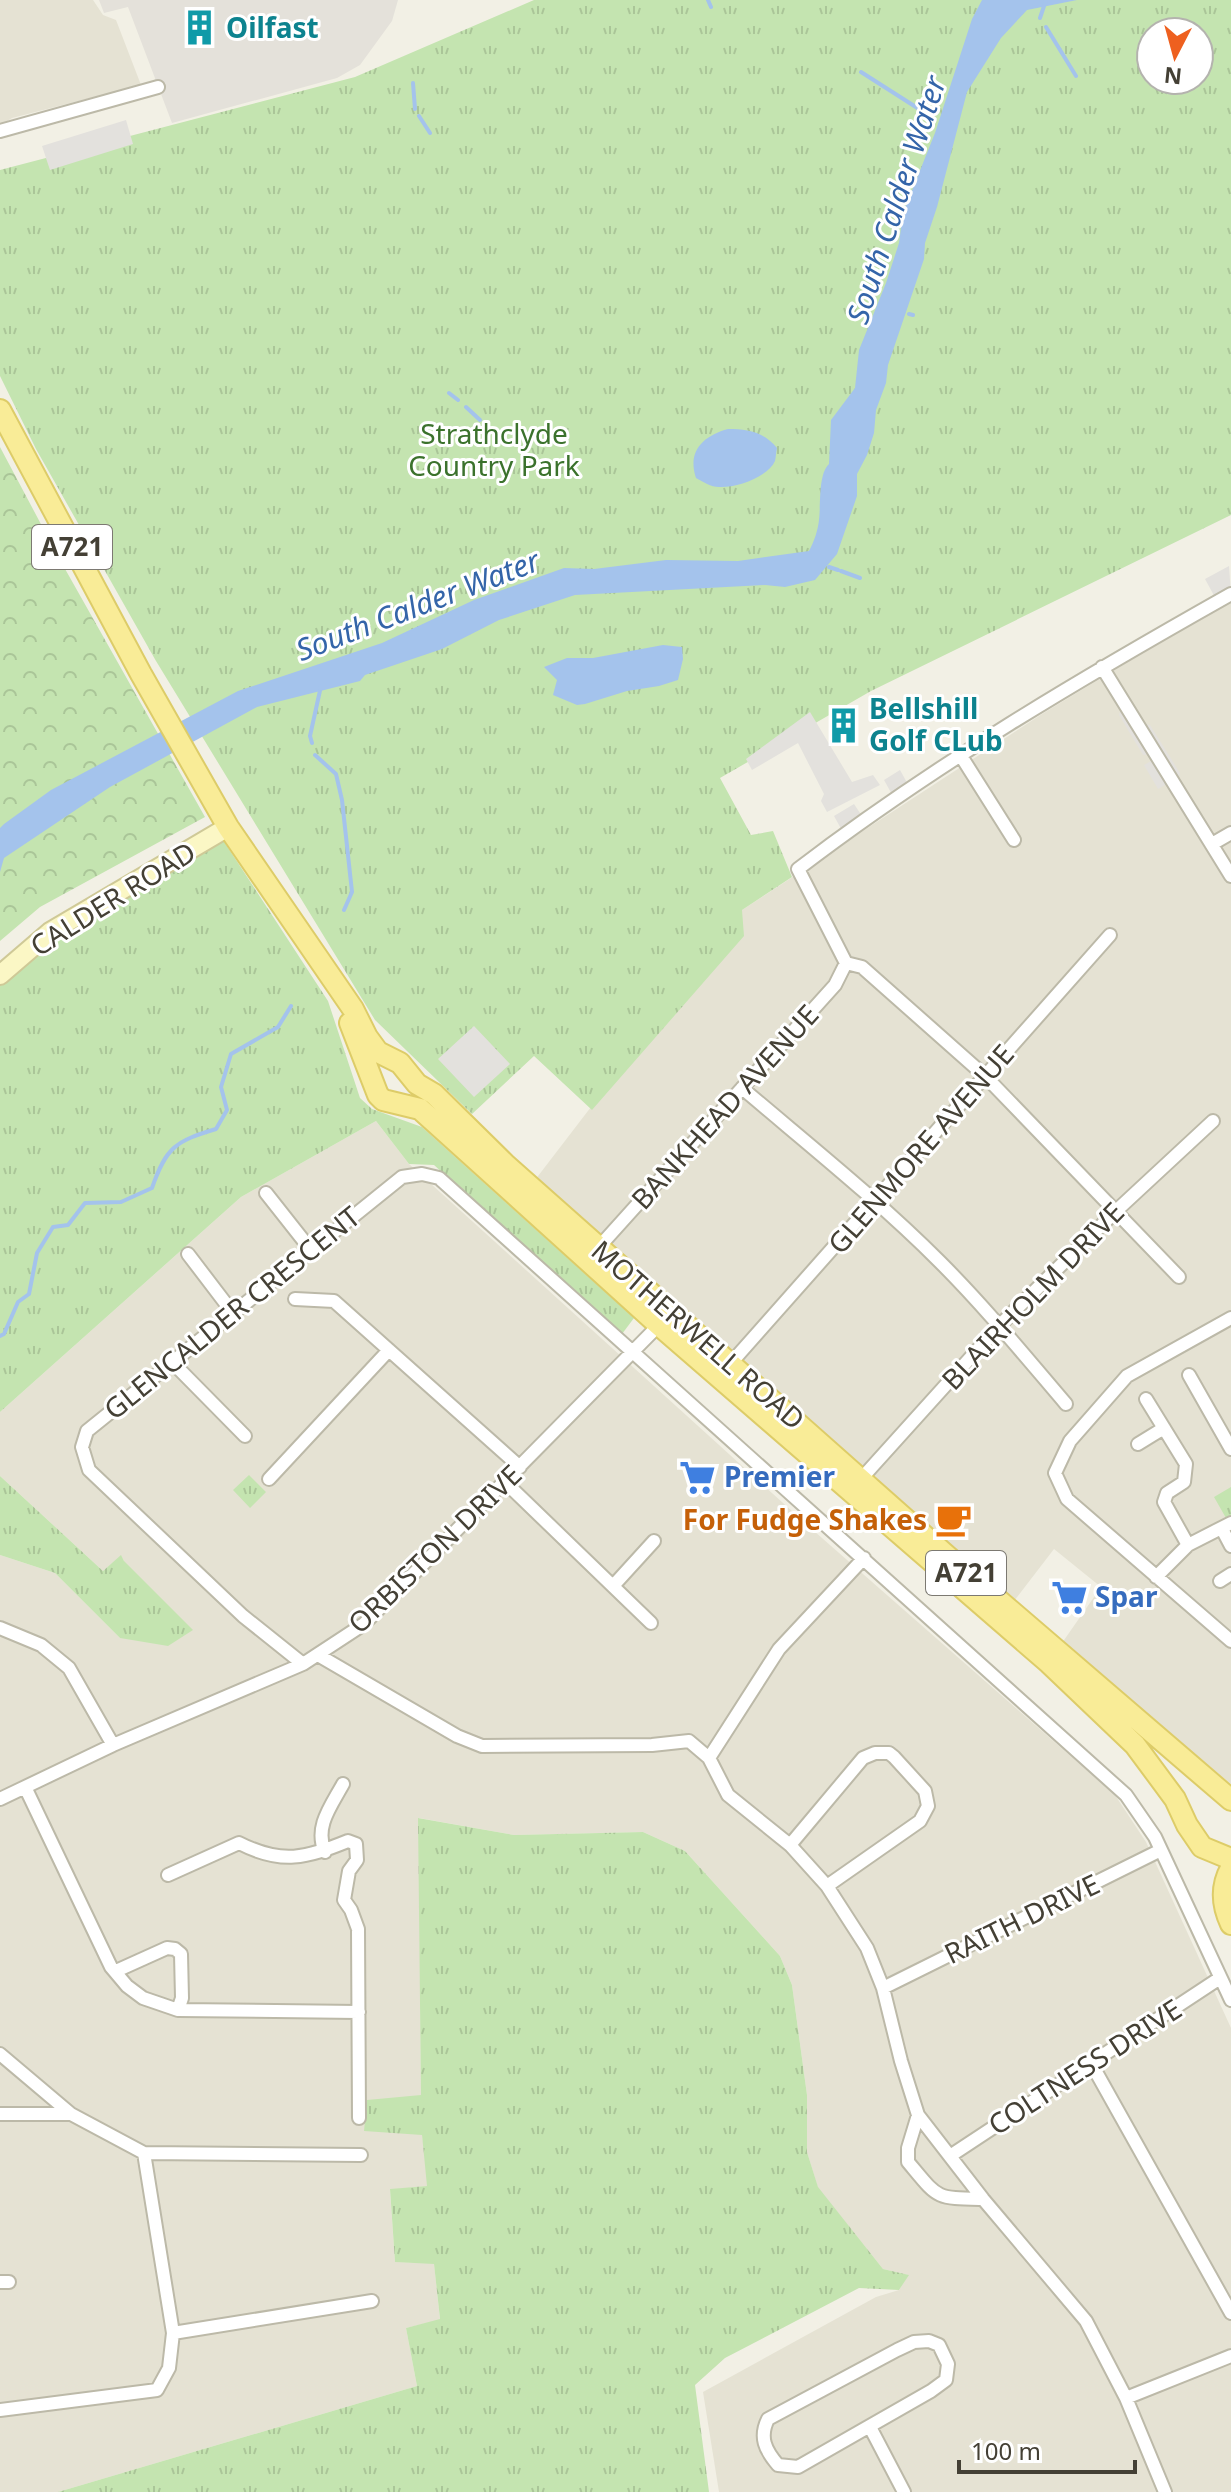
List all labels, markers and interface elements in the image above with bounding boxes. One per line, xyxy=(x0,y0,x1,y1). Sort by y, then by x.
place label: Oilfast xyxy=(226,8,319,46)
building icon: Oilfast xyxy=(181,9,219,47)
north arrow xyxy=(1135,16,1215,96)
text: N xyxy=(1162,61,1183,93)
water label: South Calder Water xyxy=(836,70,955,329)
park label: Strathclyde Country Park xyxy=(408,414,580,484)
road number: A721 xyxy=(32,525,112,569)
water label: South Calder Water xyxy=(290,539,546,670)
place label: Bellshill Golf CLub xyxy=(869,689,1003,759)
building icon: Bellshill Golf CLub xyxy=(824,706,862,744)
street label: CALDER ROAD xyxy=(23,832,202,964)
street label: BANKHEAD AVENUE xyxy=(622,996,826,1217)
street label: GLENMORE AVENUE xyxy=(819,1036,1022,1261)
street label: BLAIRHOLM DRIVE xyxy=(933,1193,1132,1397)
street label: GLENCALDER CRESCENT xyxy=(95,1197,368,1427)
street label: MOTHERWELL ROAD xyxy=(584,1231,813,1437)
street label: ORBISTON DRIVE xyxy=(339,1456,529,1641)
place label: Premier xyxy=(724,1457,835,1495)
supermarket icon: Premier xyxy=(679,1458,717,1496)
place label: For Fudge Shakes xyxy=(683,1500,927,1538)
cafe icon: For Fudge Shakes xyxy=(934,1501,972,1539)
road number: A721 xyxy=(926,1551,1006,1595)
place label: Spar xyxy=(1095,1577,1158,1615)
supermarket icon: Spar xyxy=(1050,1578,1088,1616)
street label: RAITH DRIVE xyxy=(938,1864,1105,1972)
street label: COLTNESS DRIVE xyxy=(980,1989,1188,2143)
scale bar xyxy=(959,2424,1135,2474)
text: 100 m xyxy=(971,2434,1041,2467)

